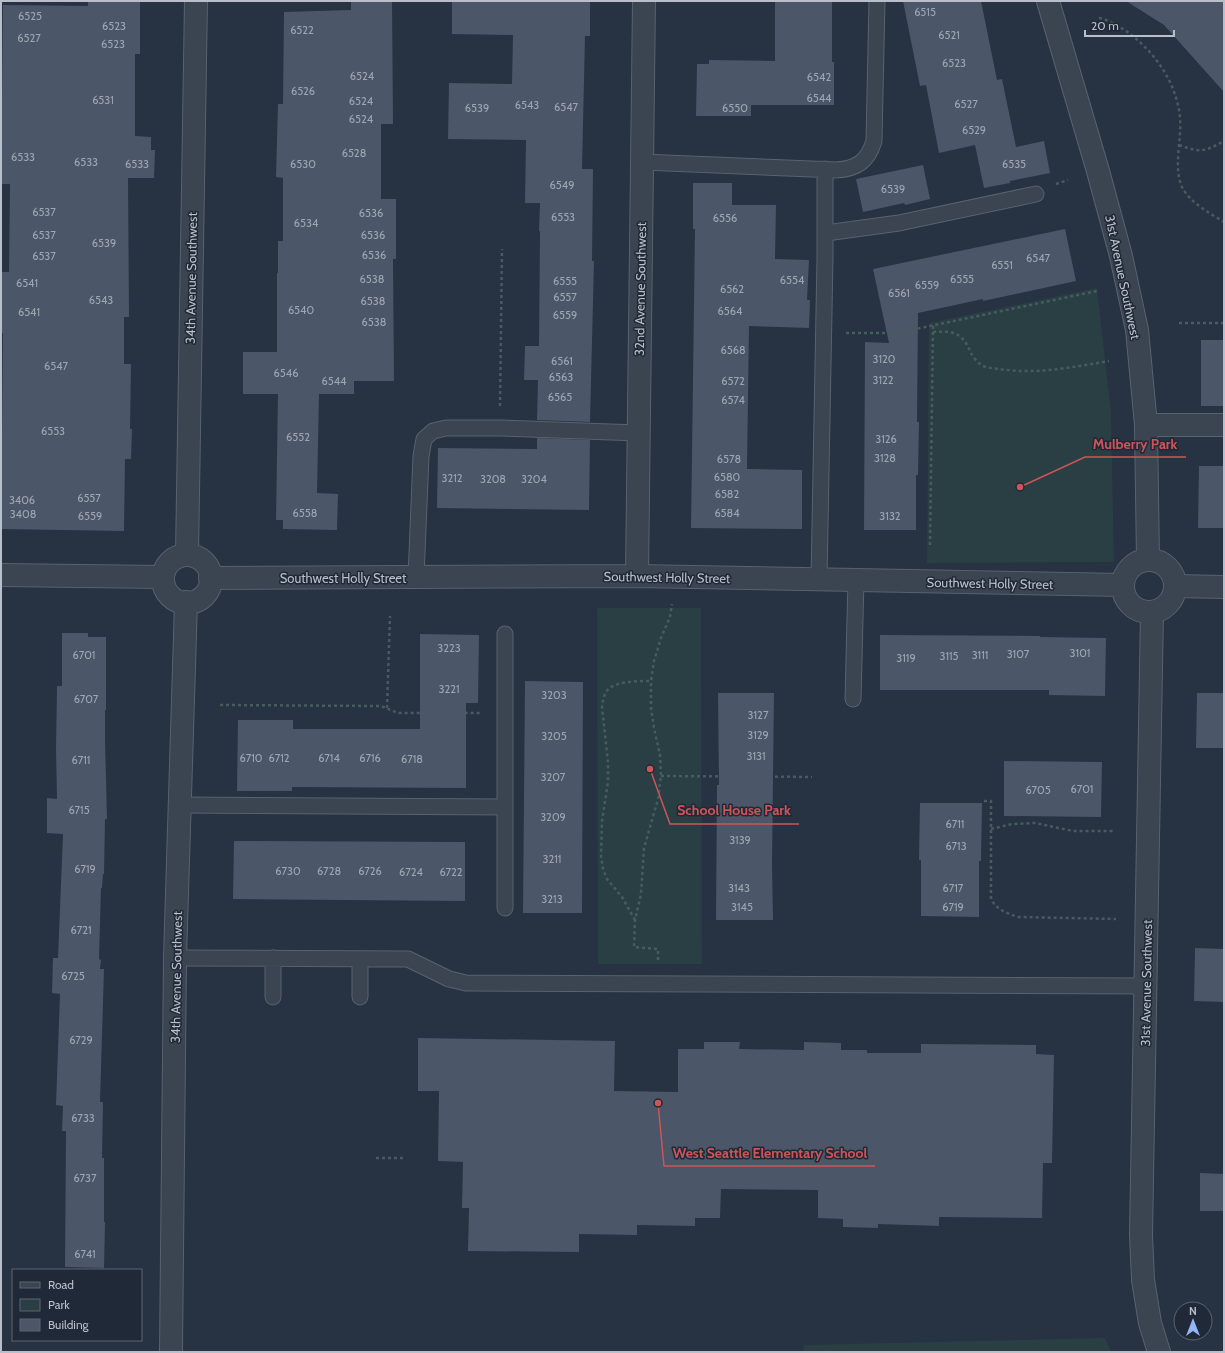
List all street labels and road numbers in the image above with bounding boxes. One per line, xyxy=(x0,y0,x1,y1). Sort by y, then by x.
street label: 34th Avenue Southwest xyxy=(182,211,200,344)
street label: 31st Avenue Southwest xyxy=(1102,213,1144,341)
street label: 32nd Avenue Southwest xyxy=(631,221,649,356)
street label: Southwest Holly Street xyxy=(604,568,731,586)
street label: Southwest Holly Street xyxy=(280,570,407,586)
street label: Southwest Holly Street xyxy=(927,574,1054,592)
street label: 34th Avenue Southwest xyxy=(167,910,185,1043)
street label: 31st Avenue Southwest xyxy=(1137,919,1155,1047)

